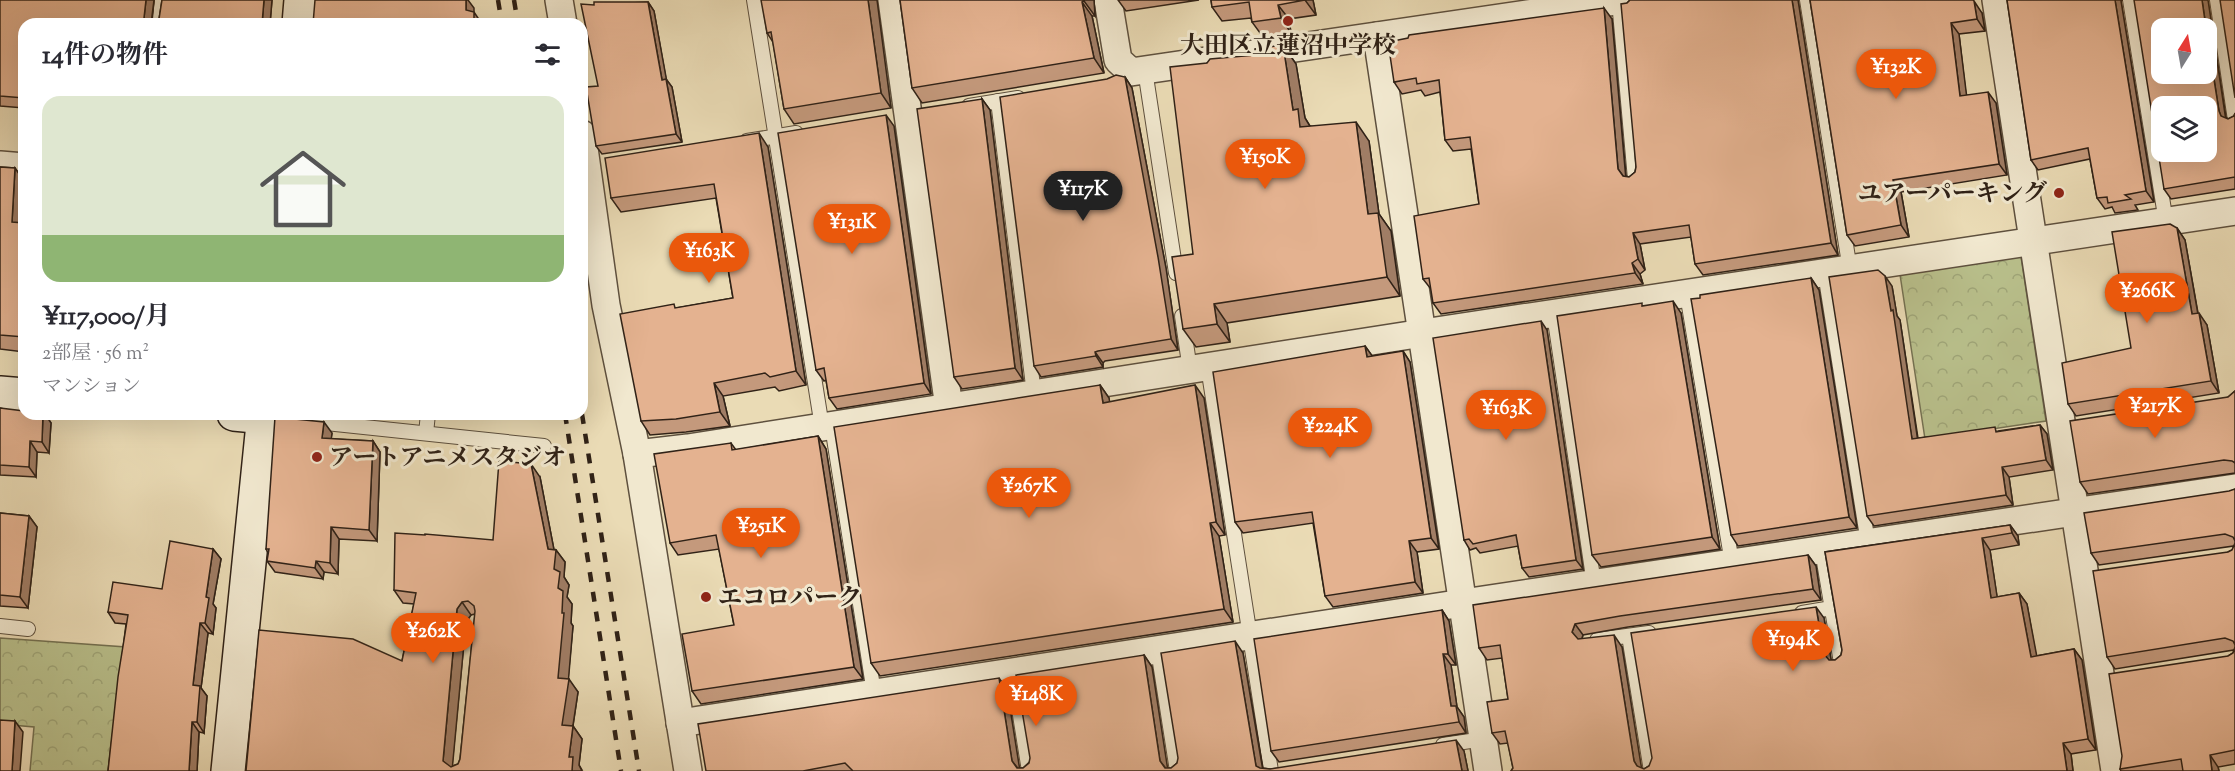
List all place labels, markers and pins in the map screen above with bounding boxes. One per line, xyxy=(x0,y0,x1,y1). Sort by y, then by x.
marker: 大田区立蓮沼中学校 xyxy=(1281,14,1295,28)
place label: 大田区立蓮沼中学校 xyxy=(1180,30,1396,64)
pin: ¥132K xyxy=(1854,49,1938,100)
pin: ¥150K xyxy=(1223,139,1307,190)
pin: ¥117K xyxy=(1041,171,1125,222)
place label: ユアーパーキング xyxy=(1858,178,2047,212)
marker: ユアーパーキング xyxy=(2052,186,2066,200)
pin: ¥131K xyxy=(810,204,894,255)
pin: ¥163K xyxy=(667,233,751,284)
pin: ¥266K xyxy=(2105,273,2189,324)
pin: ¥217K xyxy=(2113,388,2197,439)
pin: ¥163K xyxy=(1464,390,1548,441)
pin: ¥224K xyxy=(1288,408,1372,459)
place label: アートアニメスタジオ xyxy=(329,442,566,476)
marker: アートアニメスタジオ xyxy=(310,450,324,464)
pin: ¥267K xyxy=(987,468,1071,519)
pin: ¥251K xyxy=(719,508,803,559)
place label: エコロパーク xyxy=(718,582,862,616)
marker: エコロパーク xyxy=(699,590,713,604)
pin: ¥262K xyxy=(391,613,475,664)
pin: ¥194K xyxy=(1751,621,1835,672)
pin: ¥148K xyxy=(994,676,1078,727)

